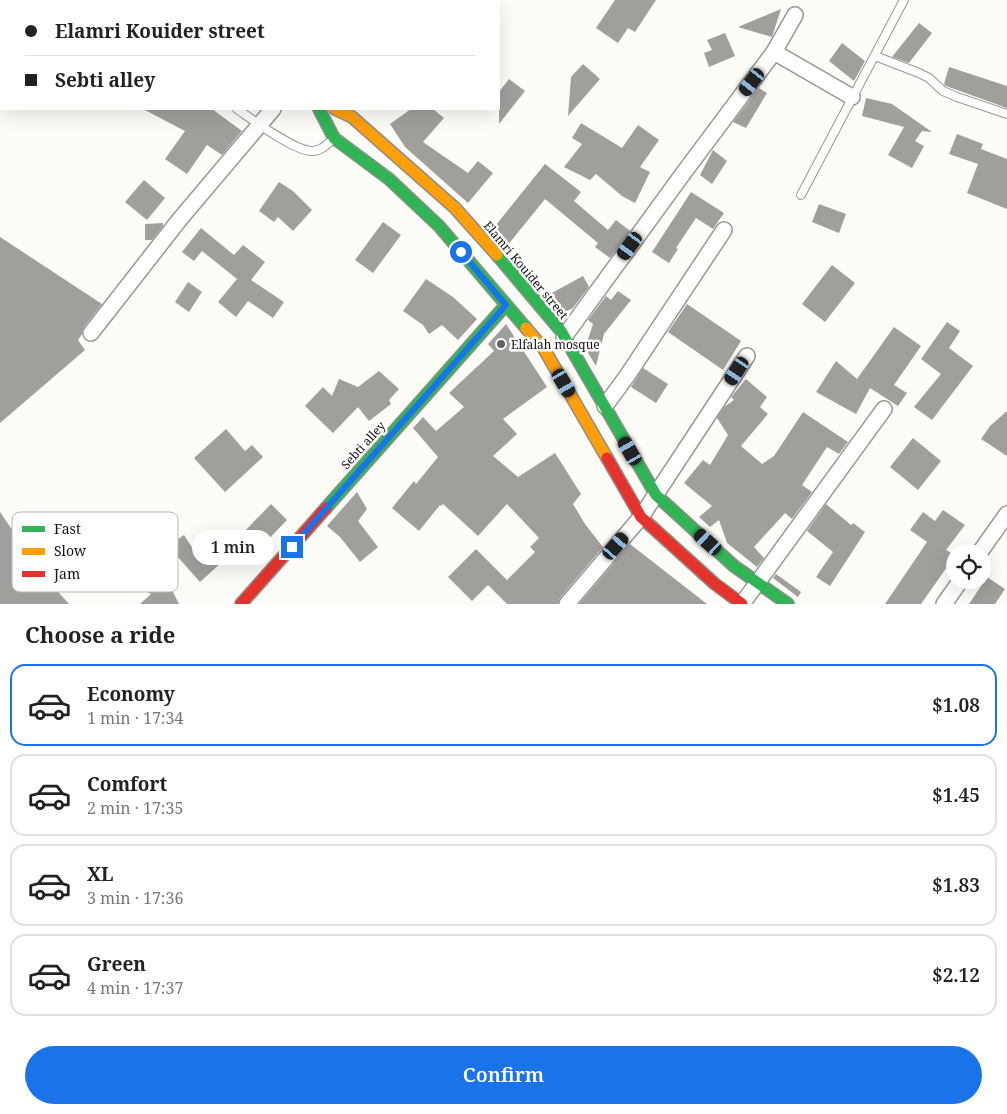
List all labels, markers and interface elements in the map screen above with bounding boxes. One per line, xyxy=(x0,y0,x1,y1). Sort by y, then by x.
text: Elamri Kouider street xyxy=(55,18,265,44)
car xyxy=(736,66,767,98)
text: Sebti alley xyxy=(55,67,155,93)
street label: Elamri Kouider street xyxy=(480,217,572,323)
car xyxy=(615,229,644,263)
route start xyxy=(450,241,472,263)
place label: Elfalah mosque xyxy=(511,336,600,353)
marker: Elfalah mosque xyxy=(495,338,507,350)
car xyxy=(722,354,751,388)
car xyxy=(550,366,577,400)
street label: Sebti alley xyxy=(337,417,389,473)
car xyxy=(616,434,643,468)
legend xyxy=(12,512,178,592)
text: Fast xyxy=(54,519,81,538)
car xyxy=(691,526,724,558)
callout: 1 min xyxy=(192,530,274,564)
car xyxy=(600,530,631,562)
text: 1 min xyxy=(211,536,255,558)
route end xyxy=(281,536,303,558)
text: Slow xyxy=(54,541,87,560)
map controls xyxy=(946,544,991,589)
button: locate xyxy=(946,544,991,589)
text: Jam xyxy=(53,564,80,583)
text: Choose a ride xyxy=(25,619,175,649)
text: Economy xyxy=(87,681,175,707)
icon: car xyxy=(27,683,72,728)
text: $1.08 xyxy=(932,692,980,718)
text: 1 min · 17:34 xyxy=(87,707,183,729)
text: Comfort xyxy=(87,771,167,797)
icon: car xyxy=(27,773,72,818)
text: $1.45 xyxy=(932,782,980,808)
text: 2 min · 17:35 xyxy=(87,797,183,819)
text: XL xyxy=(87,861,113,887)
icon: car xyxy=(27,863,72,908)
text: $1.83 xyxy=(932,872,980,898)
text: 3 min · 17:36 xyxy=(87,887,183,909)
text: Green xyxy=(87,951,146,977)
icon: car xyxy=(27,953,72,998)
text: $2.12 xyxy=(932,962,980,988)
text: 4 min · 17:37 xyxy=(87,977,183,999)
button: Confirm xyxy=(25,1046,982,1104)

